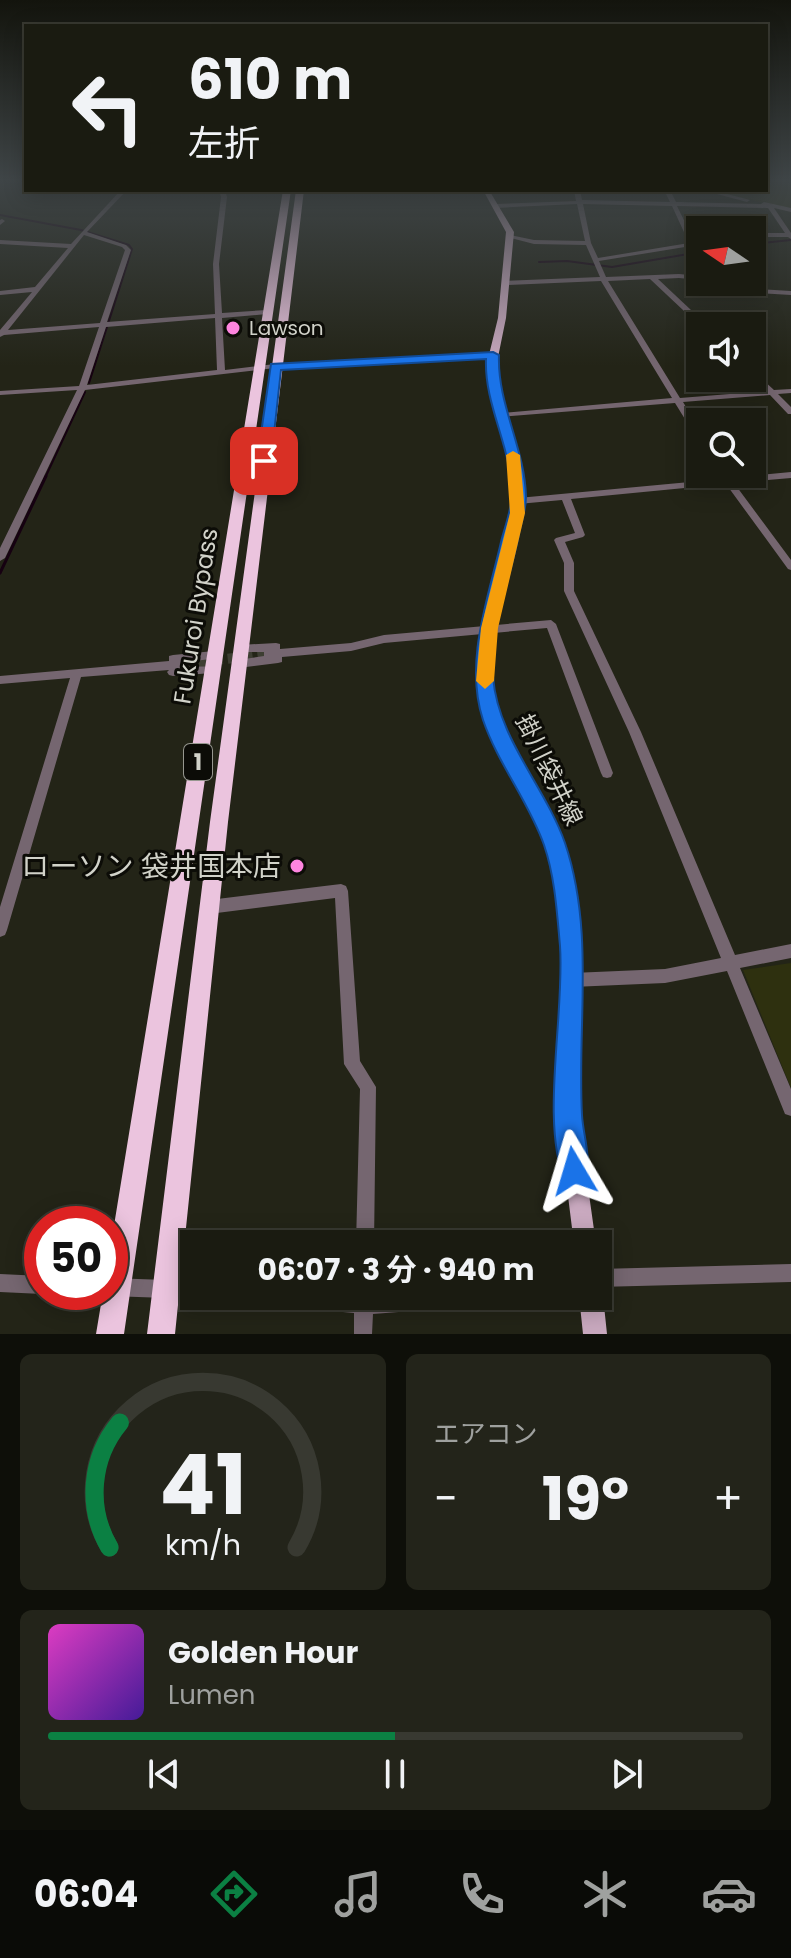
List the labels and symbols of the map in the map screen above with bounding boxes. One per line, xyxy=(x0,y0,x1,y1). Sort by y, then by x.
north arrow xyxy=(686,216,766,296)
place label: Lawson xyxy=(249,314,324,342)
marker: Lawson xyxy=(224,319,242,337)
pin xyxy=(230,427,298,495)
street label: Fukuroi Bypass xyxy=(165,526,226,706)
street label: 掛川袋井線 xyxy=(508,709,591,831)
road number: 1 xyxy=(184,744,212,780)
place label: ローソン 袋井国本店 xyxy=(22,847,281,886)
marker: ローソン 袋井国本店 xyxy=(288,857,306,875)
position arrow xyxy=(532,1129,616,1213)
speed limit sign: 50 xyxy=(24,1206,128,1310)

